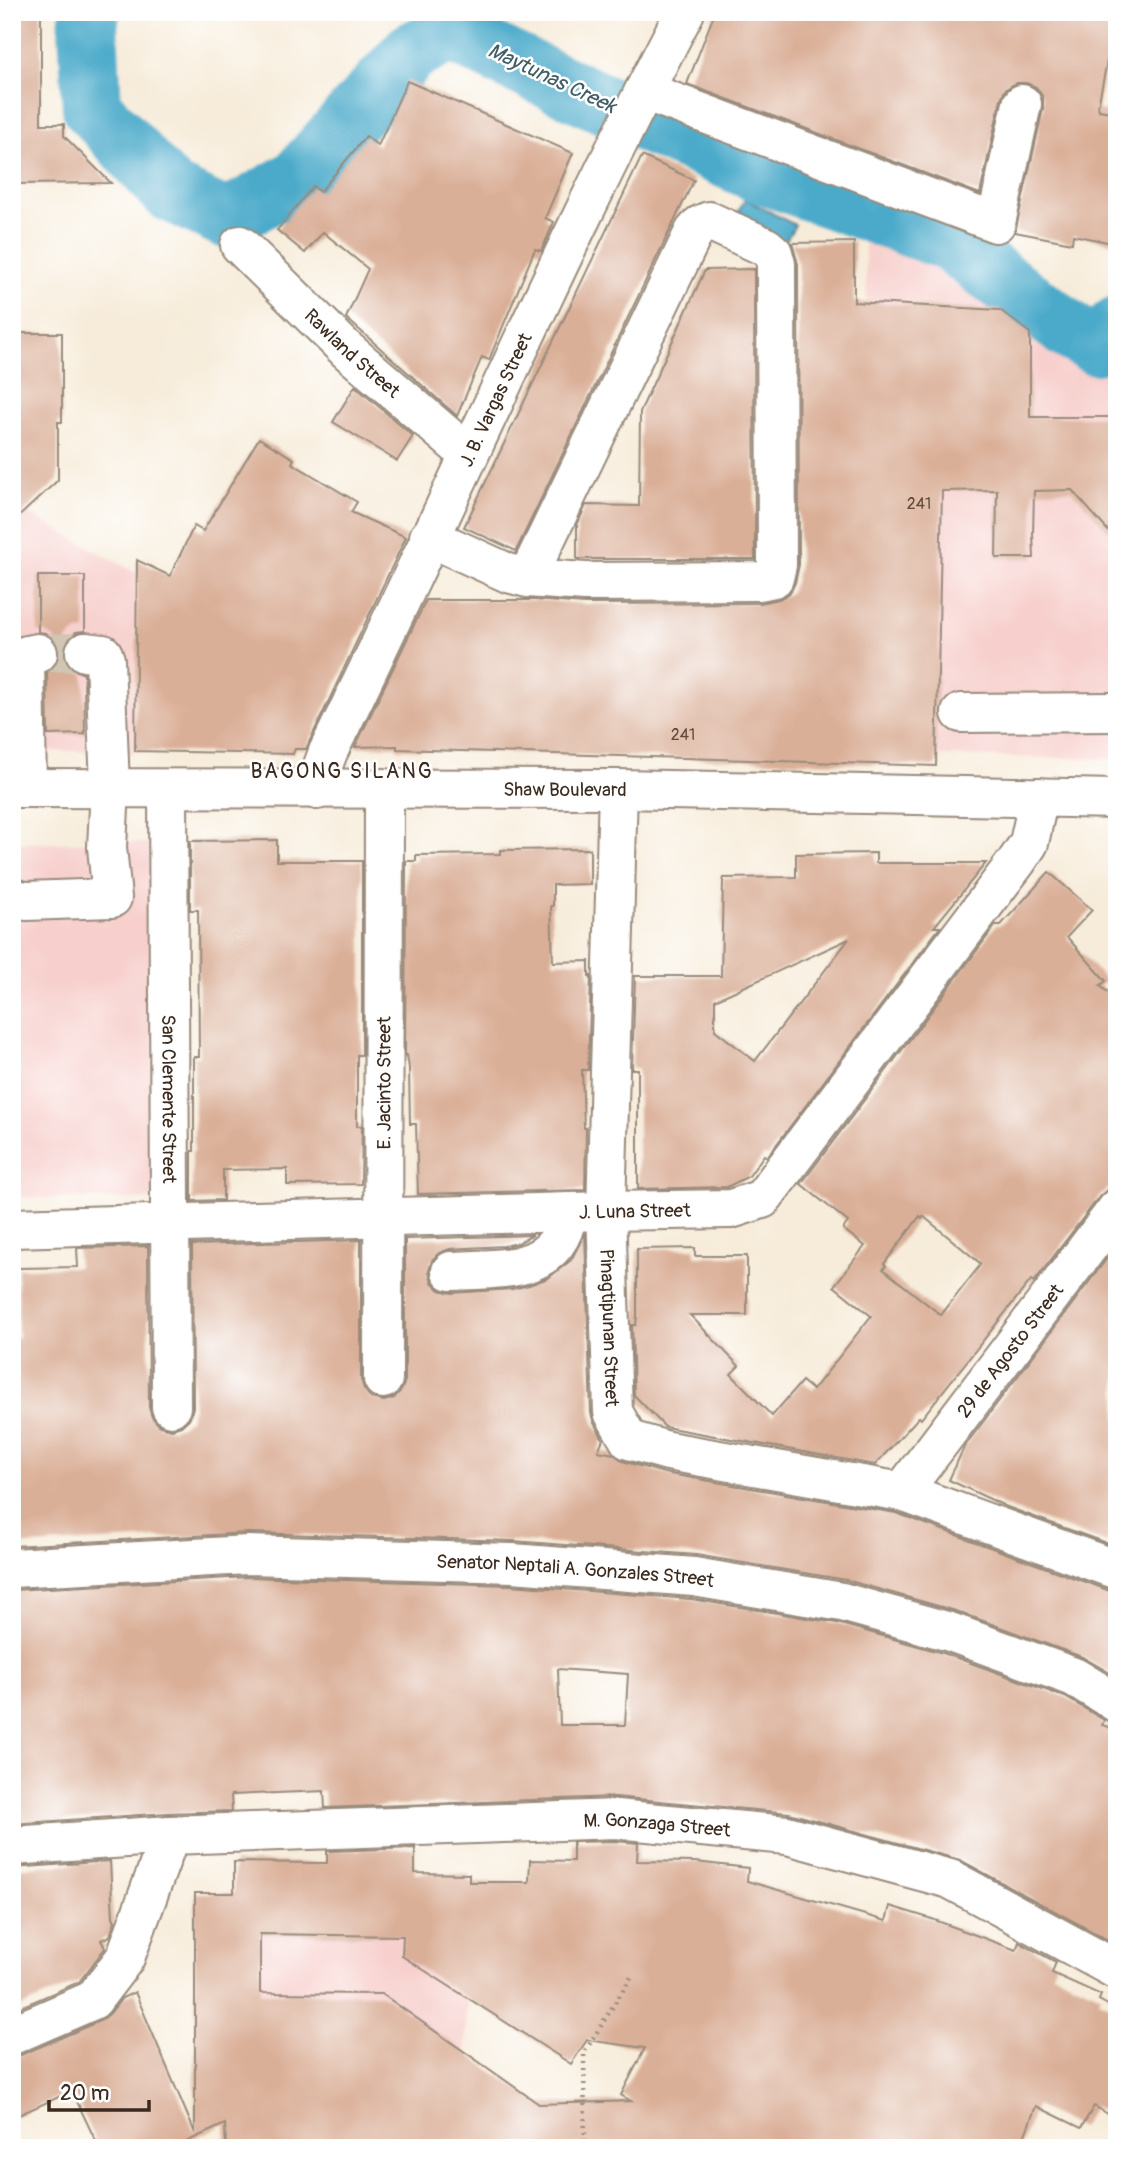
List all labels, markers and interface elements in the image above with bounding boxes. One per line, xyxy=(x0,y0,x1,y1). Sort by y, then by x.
water label: Maytunas Creek xyxy=(484,37,622,121)
street label: Rawland Street xyxy=(299,304,405,404)
street label: J. B. Vargas Street xyxy=(455,329,538,471)
house number: 241 xyxy=(907,494,931,514)
house number: 241 xyxy=(671,725,695,745)
district label: BAGONG SILANG xyxy=(250,758,434,785)
street label: Shaw Boulevard xyxy=(503,778,627,802)
street label: San Clemente Street xyxy=(156,1014,181,1184)
street label: E. Jacinto Street xyxy=(372,1016,397,1150)
street label: J. Luna Street xyxy=(578,1199,691,1225)
street label: Pinagtipunan Street xyxy=(594,1248,624,1407)
street label: 29 de Agosto Street xyxy=(952,1279,1069,1423)
street label: Senator Neptali A. Gonzales Street xyxy=(436,1550,716,1593)
street label: M. Gonzaga Street xyxy=(583,1808,732,1843)
scale bar xyxy=(49,2069,149,2113)
text: 20 m xyxy=(60,2080,109,2107)

